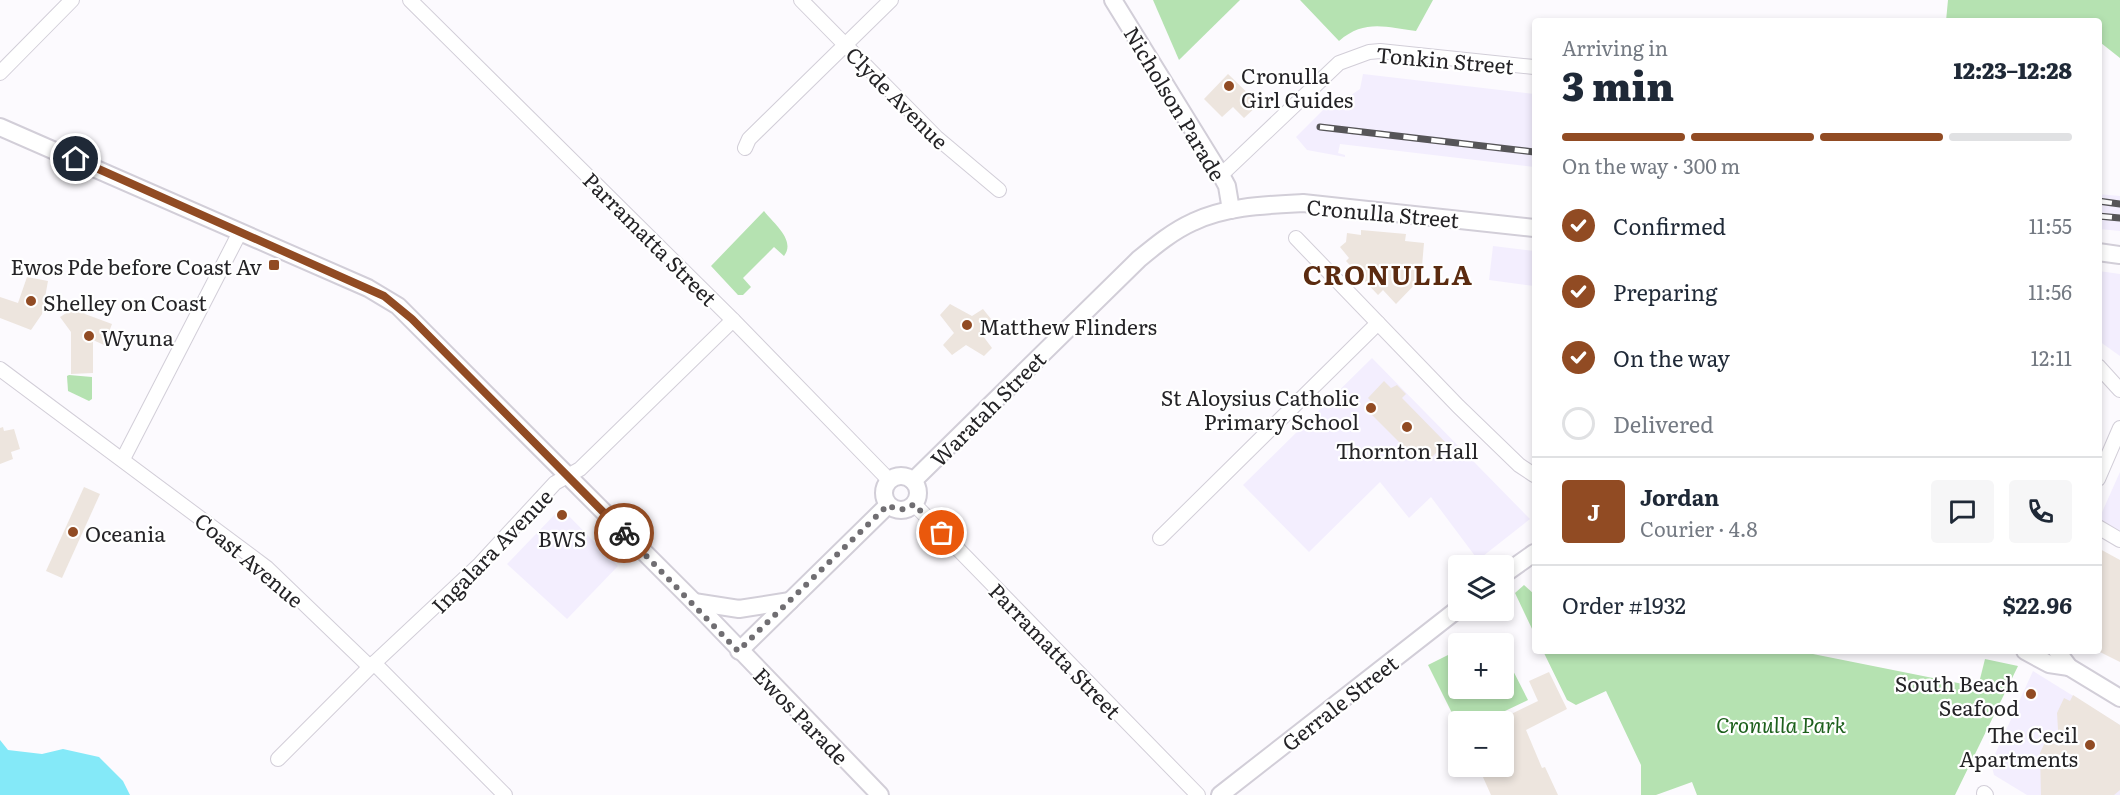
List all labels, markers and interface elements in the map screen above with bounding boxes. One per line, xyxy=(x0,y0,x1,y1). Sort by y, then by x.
street label: Nicholson Parade xyxy=(1118,20,1234,186)
text: Arriving in xyxy=(1562,32,1668,62)
street label: Tonkin Street xyxy=(1375,38,1516,80)
street label: Clyde Avenue xyxy=(840,39,956,155)
text: 12:23–12:28 xyxy=(1954,53,2072,86)
text: 3 min xyxy=(1562,55,1674,113)
place label: Cronulla Girl Guides xyxy=(1241,59,1353,114)
marker: Cronulla Girl Guides xyxy=(1222,79,1236,93)
pin xyxy=(50,133,101,184)
icon: home xyxy=(59,142,92,175)
text: On the way · 300 m xyxy=(1562,150,1740,180)
street label: Parramatta Street xyxy=(577,164,725,312)
street label: Cronulla Street xyxy=(1306,190,1461,234)
icon: check xyxy=(1562,209,1595,242)
text: Confirmed xyxy=(1613,209,1726,242)
text: 11:55 xyxy=(2029,210,2072,240)
place label: Ewos Pde before Coast Av xyxy=(11,250,263,281)
district label: CRONULLA xyxy=(1303,253,1473,293)
marker: Ewos Pde before Coast Av xyxy=(267,258,281,272)
icon: check xyxy=(1562,275,1595,308)
text: Preparing xyxy=(1613,275,1717,308)
text: 11:56 xyxy=(2028,276,2072,306)
place label: Shelley on Coast xyxy=(43,286,207,317)
marker: Shelley on Coast xyxy=(24,294,38,308)
place label: Matthew Flinders xyxy=(979,310,1157,341)
marker: Matthew Flinders xyxy=(960,318,974,332)
place label: Wyuna xyxy=(101,321,174,352)
marker: Wyuna xyxy=(82,329,96,343)
icon: check xyxy=(1562,341,1595,374)
text: On the way xyxy=(1613,341,1730,374)
text: 12:11 xyxy=(2031,342,2072,372)
street label: Waratah Street xyxy=(922,343,1052,473)
place label: St Aloysius Catholic Primary School xyxy=(1161,381,1359,436)
marker: St Aloysius Catholic Primary School xyxy=(1364,401,1378,415)
text: Delivered xyxy=(1613,407,1714,440)
marker: Thornton Hall xyxy=(1400,420,1414,434)
place label: Thornton Hall xyxy=(1336,434,1478,465)
text: Jordan xyxy=(1640,480,1719,513)
button: chat xyxy=(1931,480,1994,543)
button: phone xyxy=(2009,480,2072,543)
street label: Ingalara Avenue xyxy=(423,481,559,619)
text: J xyxy=(1587,495,1600,528)
courier xyxy=(594,503,654,563)
street label: Coast Avenue xyxy=(189,504,311,614)
pin xyxy=(916,507,967,558)
marker: BWS xyxy=(555,508,569,522)
text: Courier · 4.8 xyxy=(1640,513,1757,543)
icon: bag xyxy=(925,516,958,549)
place label: Oceania xyxy=(85,517,166,548)
icon: bike xyxy=(608,517,641,550)
place label: BWS xyxy=(538,522,586,553)
marker: Oceania xyxy=(66,525,80,539)
map controls xyxy=(1448,555,1514,777)
button: layers xyxy=(1448,555,1514,621)
street label: Parramatta Street xyxy=(983,575,1129,725)
text: Order #1932 xyxy=(1562,588,1686,621)
text: $22.96 xyxy=(2003,588,2072,621)
button: + xyxy=(1448,633,1514,699)
street label: Gerrale Street xyxy=(1274,646,1404,757)
street label: Ewos Parade xyxy=(747,659,857,771)
place label: South Beach Seafood xyxy=(1895,667,2019,722)
marker: South Beach Seafood xyxy=(2024,687,2038,701)
park label: Cronulla Park xyxy=(1716,708,1847,739)
button: − xyxy=(1448,711,1514,777)
place label: The Cecil Apartments xyxy=(1959,718,2078,773)
marker: The Cecil Apartments xyxy=(2083,738,2097,752)

